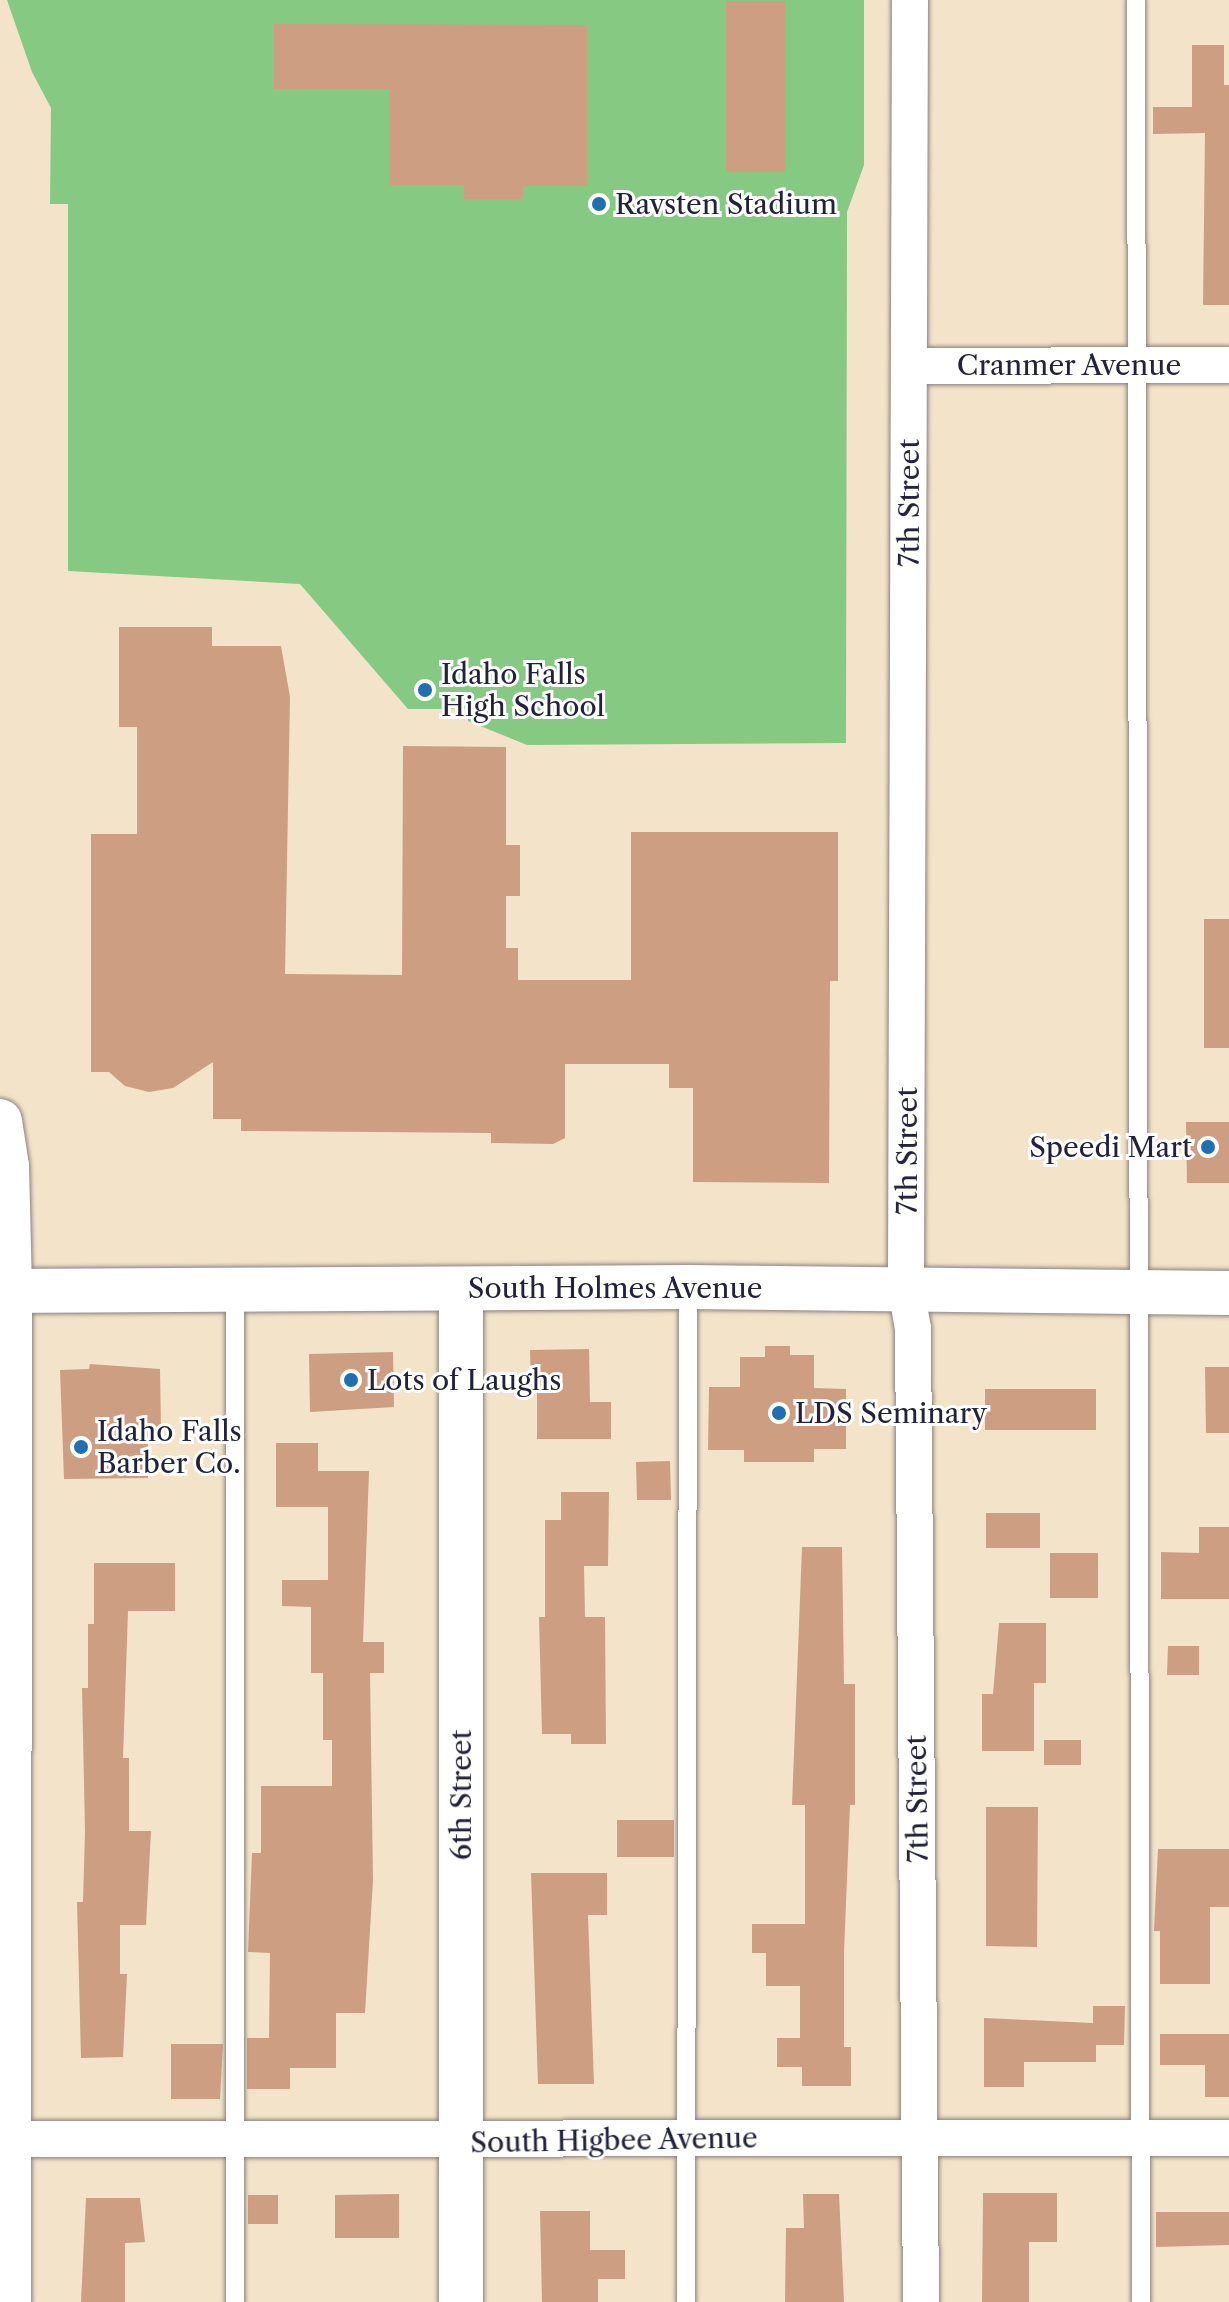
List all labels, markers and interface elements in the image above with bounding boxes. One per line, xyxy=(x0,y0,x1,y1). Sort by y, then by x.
place label: Ravsten Stadium xyxy=(615,187,837,221)
marker: Ravsten Stadium xyxy=(590,195,608,213)
street label: Cranmer Avenue xyxy=(956,348,1182,382)
street label: 7th Street xyxy=(892,439,926,567)
place label: Idaho Falls High School xyxy=(441,657,605,723)
marker: Idaho Falls High School xyxy=(416,681,434,699)
street label: 7th Street xyxy=(890,1087,924,1215)
place label: Speedi Mart xyxy=(1029,1130,1192,1164)
marker: Speedi Mart xyxy=(1199,1138,1217,1156)
street label: South Holmes Avenue xyxy=(467,1271,763,1305)
place label: Lots of Laughs xyxy=(367,1363,561,1397)
marker: Lots of Laughs xyxy=(342,1371,360,1389)
place label: LDS Seminary xyxy=(795,1396,987,1430)
marker: LDS Seminary xyxy=(770,1404,788,1422)
place label: Idaho Falls Barber Co. xyxy=(97,1414,242,1480)
marker: Idaho Falls Barber Co. xyxy=(72,1438,90,1456)
street label: 6th Street xyxy=(444,1730,478,1860)
street label: 7th Street xyxy=(899,1735,935,1863)
street label: South Higbee Avenue xyxy=(469,2121,759,2159)

